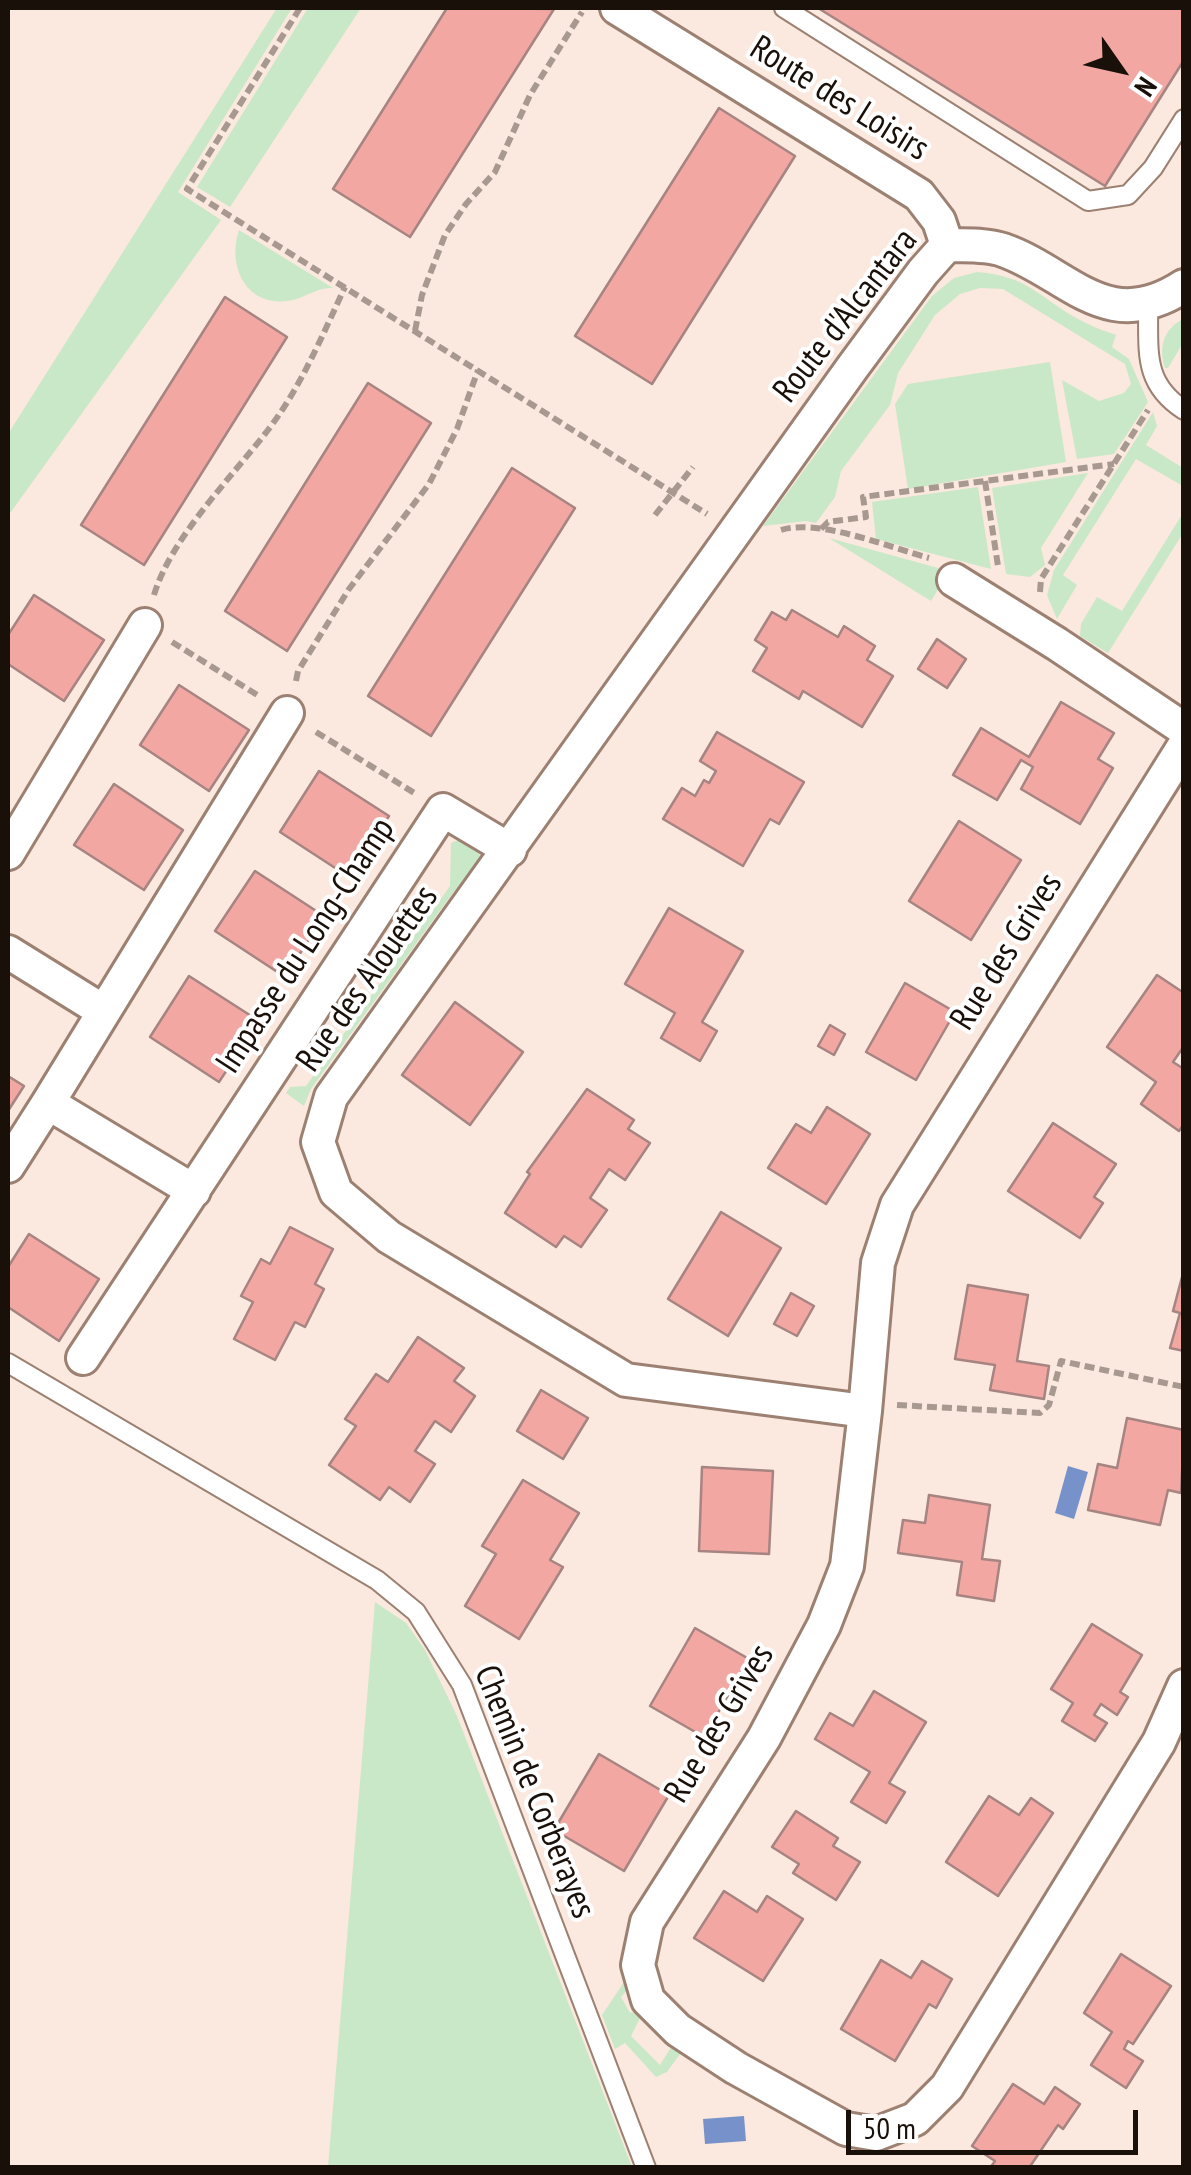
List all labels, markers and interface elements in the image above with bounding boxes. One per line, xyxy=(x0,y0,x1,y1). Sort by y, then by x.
north arrow xyxy=(1071,20,1171,120)
street label: Route des Loisirs xyxy=(742,28,936,170)
text: N xyxy=(1127,70,1166,104)
street label: Route d'Alcantara xyxy=(765,221,927,411)
street label: Impasse du Long-Champ xyxy=(208,811,404,1081)
street label: Rue des Grives xyxy=(942,866,1072,1038)
street label: Rue des Alouettes xyxy=(288,878,448,1080)
street label: Rue des Grives xyxy=(656,1637,784,1811)
street label: Chemin de Corberayes xyxy=(464,1660,604,1924)
scale bar xyxy=(851,2090,1144,2152)
text: 50 m xyxy=(863,2108,916,2147)

